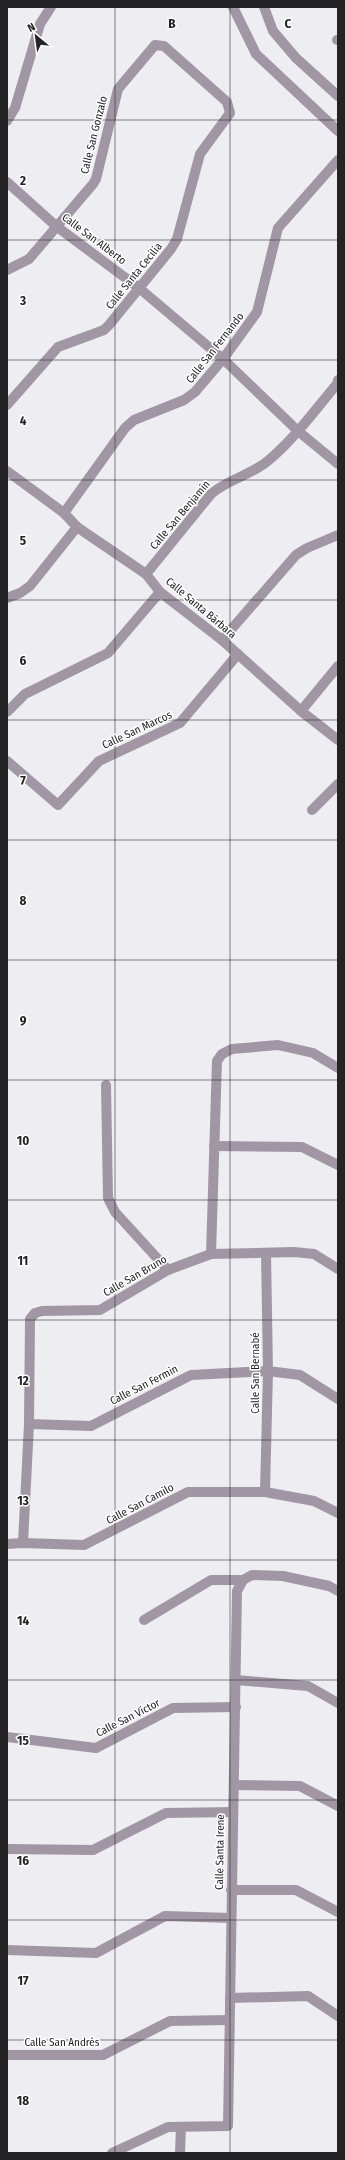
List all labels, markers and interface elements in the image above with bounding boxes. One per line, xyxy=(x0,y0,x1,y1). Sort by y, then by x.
north arrow xyxy=(16,16,56,56)
text: B xyxy=(168,16,176,31)
text: C xyxy=(285,16,292,31)
text: N xyxy=(25,20,37,35)
street label: Calle San Gonzalo xyxy=(78,95,110,175)
text: 2 xyxy=(19,173,26,188)
street label: Calle San Alberto xyxy=(59,211,129,267)
street label: Calle Santa Cecilia xyxy=(103,240,165,312)
text: 3 xyxy=(19,293,26,308)
street label: Calle San Fernando xyxy=(183,310,247,386)
text: 4 xyxy=(20,413,27,428)
street label: Calle San Benjamín xyxy=(147,478,213,552)
text: 5 xyxy=(20,533,26,548)
street label: Calle Santa Bárbara xyxy=(163,575,239,641)
text: 6 xyxy=(20,653,27,668)
street label: Calle San Marcos xyxy=(100,708,174,752)
text: 7 xyxy=(20,773,26,788)
text: 8 xyxy=(20,893,27,908)
text: 9 xyxy=(20,1013,27,1028)
text: 10 xyxy=(17,1133,29,1148)
text: 11 xyxy=(18,1253,28,1268)
street label: Calle San Bruno xyxy=(101,1253,169,1299)
street label: Calle San Bernabé xyxy=(249,1332,262,1414)
street label: Calle San Fermin xyxy=(108,1362,180,1408)
text: 12 xyxy=(17,1373,29,1388)
street label: Calle San Camilo xyxy=(104,1481,176,1527)
text: 13 xyxy=(17,1493,29,1508)
text: 14 xyxy=(17,1613,29,1628)
street label: Calle San Víctor xyxy=(94,1696,162,1740)
text: 15 xyxy=(17,1733,29,1748)
street label: Calle Santa Irene xyxy=(213,1814,227,1890)
text: 16 xyxy=(17,1853,29,1868)
text: 17 xyxy=(17,1973,29,1988)
street label: Calle San Andrés xyxy=(25,2036,100,2049)
text: 18 xyxy=(17,2093,29,2108)

